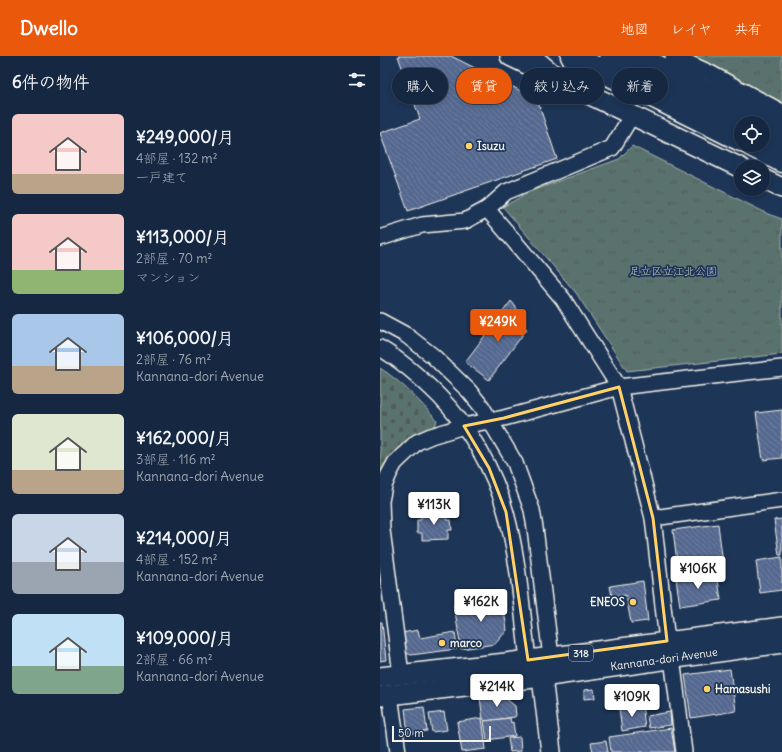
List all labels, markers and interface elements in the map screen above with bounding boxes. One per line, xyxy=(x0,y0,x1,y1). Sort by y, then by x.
text: Dwello xyxy=(20,16,78,40)
text: 地図 xyxy=(621,20,649,38)
text: レイヤ xyxy=(671,20,712,38)
text: 共有 xyxy=(734,20,762,38)
chip: 購入 xyxy=(392,68,448,104)
chip: 賃貸 xyxy=(456,68,512,104)
chip: 絞り込み xyxy=(520,68,604,104)
chip: 新着 xyxy=(612,68,668,104)
icon: filters xyxy=(346,69,368,91)
text: 6件の物件 xyxy=(12,71,90,93)
map controls xyxy=(734,116,770,196)
button: locate xyxy=(734,116,770,152)
text: ¥249,000/月 xyxy=(136,126,234,148)
icon: home xyxy=(44,130,92,178)
place label: Isuzu xyxy=(477,139,505,153)
marker: Isuzu xyxy=(464,141,474,151)
text: 4部屋 · 132 m² xyxy=(136,150,218,167)
button: layers xyxy=(734,160,770,196)
text: 一戸建て xyxy=(136,169,188,186)
text: ¥113,000/月 xyxy=(136,226,229,248)
icon: home xyxy=(44,230,92,278)
text: 2部屋 · 70 m² xyxy=(136,250,212,267)
park label: 足立区立江北公園 xyxy=(629,264,717,278)
text: マンション xyxy=(136,269,200,286)
pin: ¥249K xyxy=(470,309,526,343)
text: ¥249K xyxy=(479,313,517,330)
text: ¥106,000/月 xyxy=(136,327,234,349)
icon: home xyxy=(44,330,92,378)
text: 2部屋 · 76 m² xyxy=(136,351,211,368)
text: Kannana-dori Avenue xyxy=(136,368,264,385)
text: ¥162,000/月 xyxy=(136,427,232,449)
icon: home xyxy=(44,430,92,478)
text: 3部屋 · 116 m² xyxy=(136,451,216,468)
text: Kannana-dori Avenue xyxy=(136,468,264,485)
pin: ¥113K xyxy=(406,492,462,526)
text: ¥113K xyxy=(417,496,451,513)
text: ¥214,000/月 xyxy=(136,527,232,549)
icon: home xyxy=(44,530,92,578)
text: 4部屋 · 152 m² xyxy=(136,551,218,568)
pin: ¥106K xyxy=(670,556,726,590)
text: ¥106K xyxy=(680,560,716,577)
text: Kannana-dori Avenue xyxy=(136,568,264,585)
pin: ¥162K xyxy=(453,589,509,623)
text: ¥162K xyxy=(463,593,499,610)
place label: ENEOS xyxy=(590,595,625,609)
marker: ENEOS xyxy=(628,597,638,607)
text: ¥109,000/月 xyxy=(136,627,233,649)
icon: home xyxy=(44,630,92,678)
place label: marco xyxy=(450,636,482,650)
marker: marco xyxy=(437,638,447,648)
road number: 318 xyxy=(569,645,593,661)
street label: Kannana-dori Avenue xyxy=(609,645,719,673)
text: 2部屋 · 66 m² xyxy=(136,651,213,668)
text: Kannana-dori Avenue xyxy=(136,668,264,685)
pin: ¥214K xyxy=(469,674,525,708)
text: ¥214K xyxy=(479,678,515,695)
place label: Hamasushi xyxy=(715,682,770,696)
pin: ¥109K xyxy=(604,684,660,718)
marker: Hamasushi xyxy=(702,684,712,694)
text: ¥109K xyxy=(614,688,650,705)
scale bar xyxy=(392,724,491,743)
text: 50 m xyxy=(398,726,424,740)

